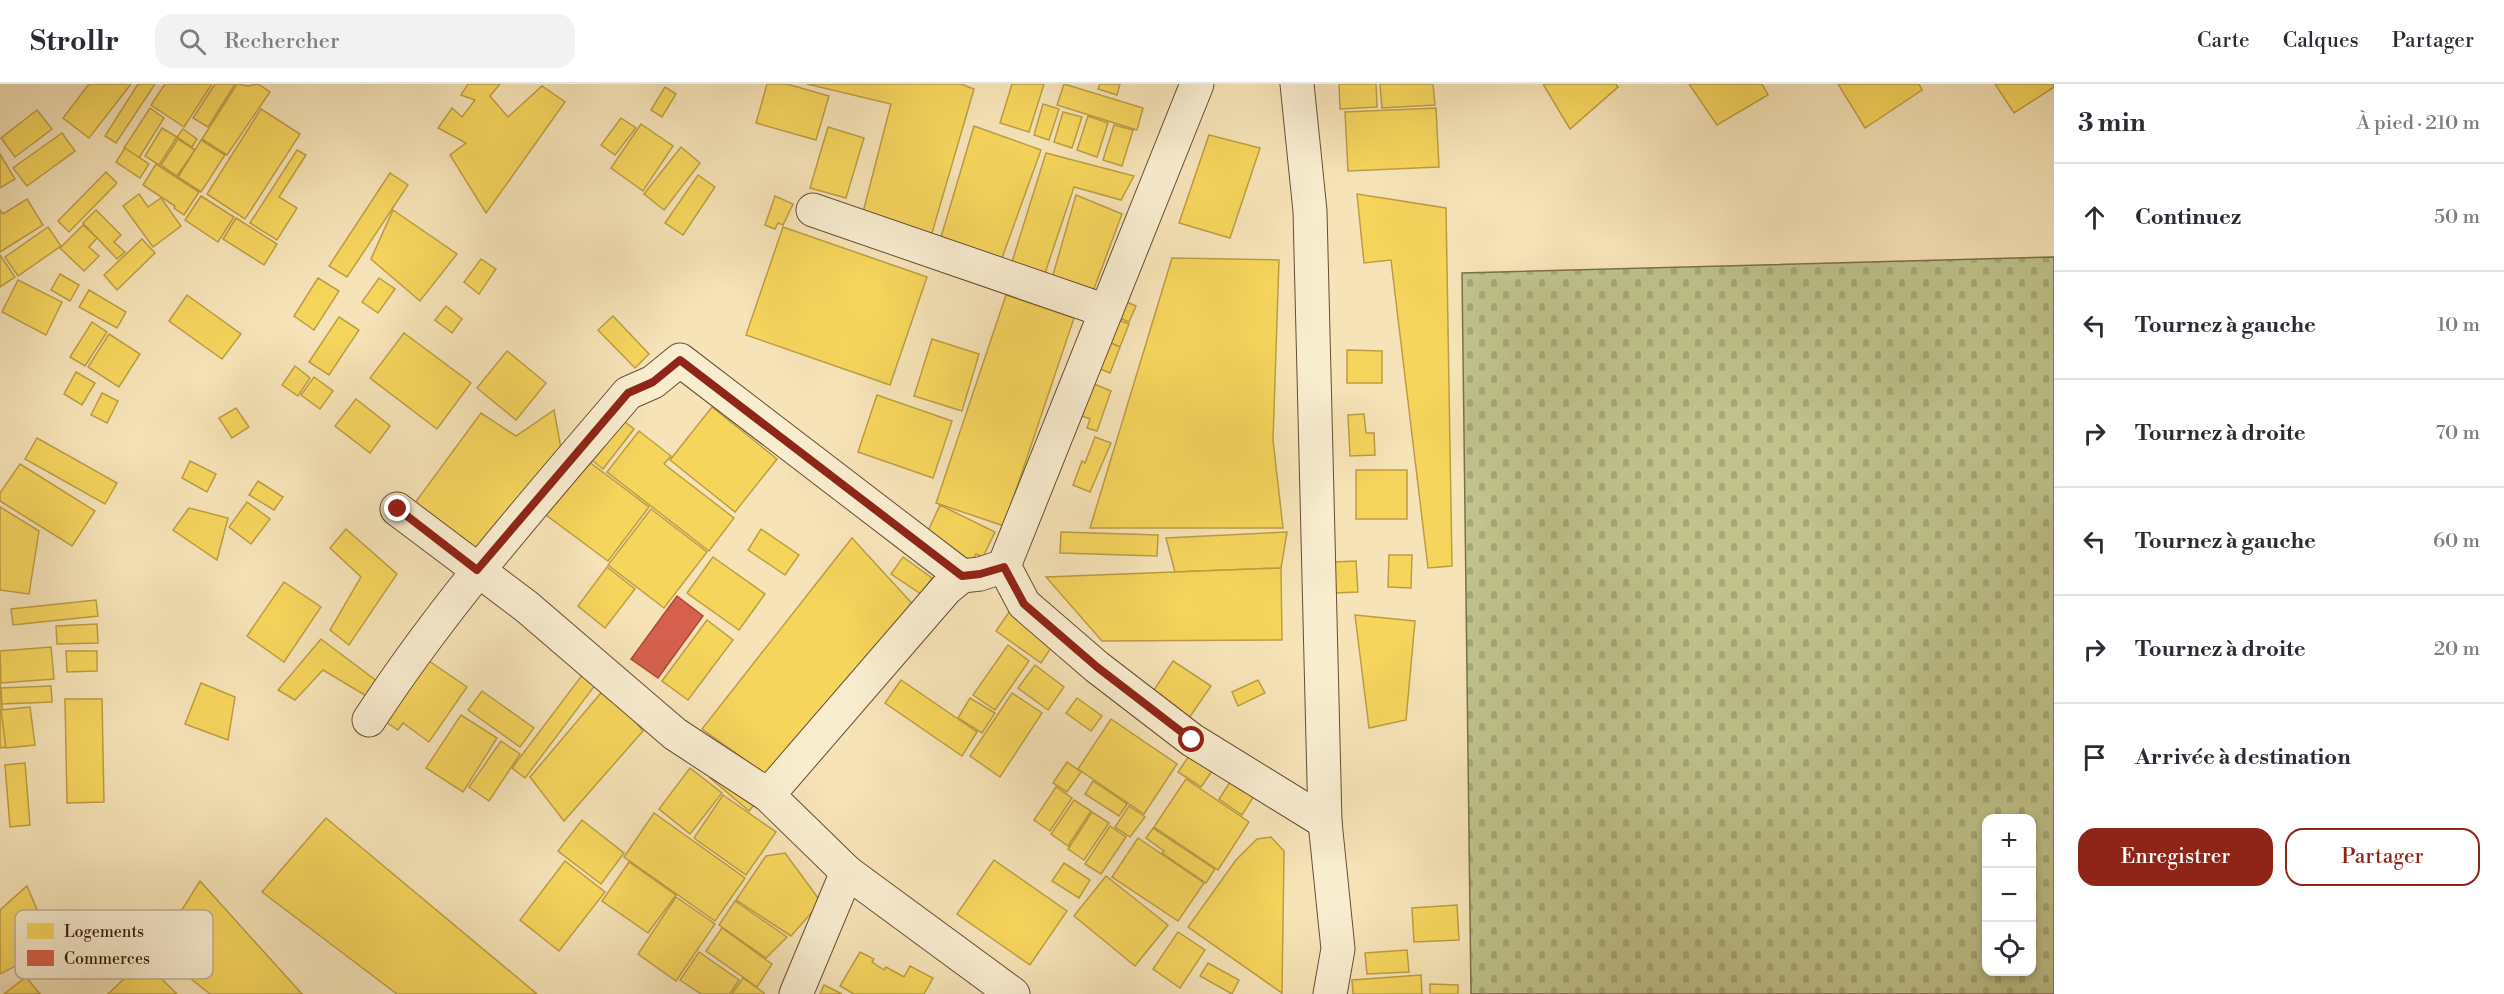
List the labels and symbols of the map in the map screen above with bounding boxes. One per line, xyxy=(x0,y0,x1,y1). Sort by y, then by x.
route end xyxy=(384,495,410,521)
route start xyxy=(1178,726,1204,752)
legend xyxy=(15,910,213,979)
text: Logements xyxy=(64,922,144,942)
text: Commerces xyxy=(64,949,150,969)

